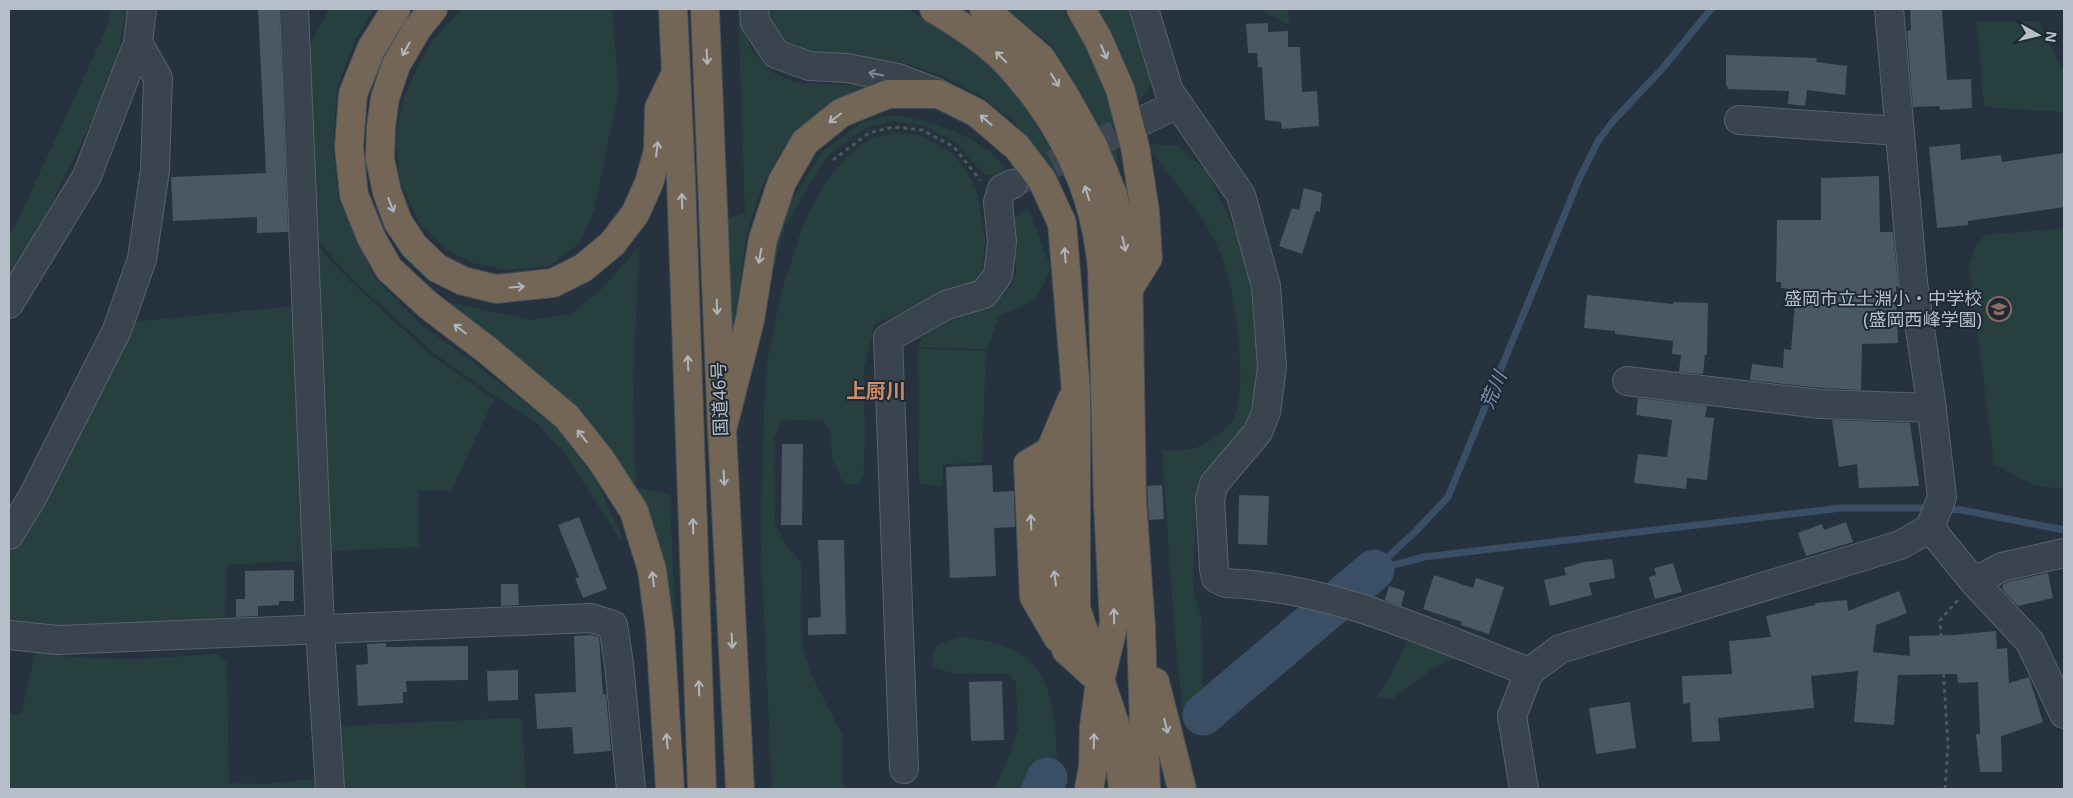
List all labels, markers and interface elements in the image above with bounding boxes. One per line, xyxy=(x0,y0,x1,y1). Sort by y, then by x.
north arrow xyxy=(2013,10,2063,60)
text: N xyxy=(2041,30,2062,44)
one-way arrow xyxy=(400,41,410,55)
one-way arrow xyxy=(1100,44,1109,59)
one-way arrow xyxy=(703,49,712,65)
one-way arrow xyxy=(995,51,1007,63)
one-way arrow xyxy=(868,68,884,78)
one-way arrow xyxy=(1050,72,1060,86)
one-way arrow xyxy=(829,112,842,123)
one-way arrow xyxy=(979,114,992,126)
one-way arrow xyxy=(652,141,662,157)
one-way arrow xyxy=(1082,186,1092,202)
one-way arrow xyxy=(677,193,687,210)
one-way arrow xyxy=(387,197,396,212)
one-way arrow xyxy=(1120,236,1129,252)
one-way arrow xyxy=(1060,247,1069,263)
one-way arrow xyxy=(755,248,765,264)
one-way arrow xyxy=(508,283,524,292)
place label: 盛岡市立土淵小・中学校 (盛岡西峰学園) xyxy=(1784,286,1982,331)
school or university icon: 盛岡市立土淵小・中学校 (盛岡西峰学園) xyxy=(1986,296,2012,322)
one-way arrow xyxy=(712,299,722,315)
one-way arrow xyxy=(453,324,467,334)
one-way arrow xyxy=(683,355,692,371)
street label: 国道46号 xyxy=(706,361,732,437)
water label: 荒川 xyxy=(1474,366,1513,413)
district label: 上厨川 xyxy=(846,377,906,404)
one-way arrow xyxy=(576,429,587,442)
one-way arrow xyxy=(720,470,729,486)
one-way arrow xyxy=(1026,515,1035,531)
one-way arrow xyxy=(688,518,698,534)
one-way arrow xyxy=(648,571,658,587)
one-way arrow xyxy=(1050,571,1060,587)
one-way arrow xyxy=(1109,609,1118,625)
one-way arrow xyxy=(728,632,737,648)
one-way arrow xyxy=(694,680,703,696)
one-way arrow xyxy=(1162,718,1171,734)
one-way arrow xyxy=(663,733,672,749)
one-way arrow xyxy=(1089,733,1099,750)

